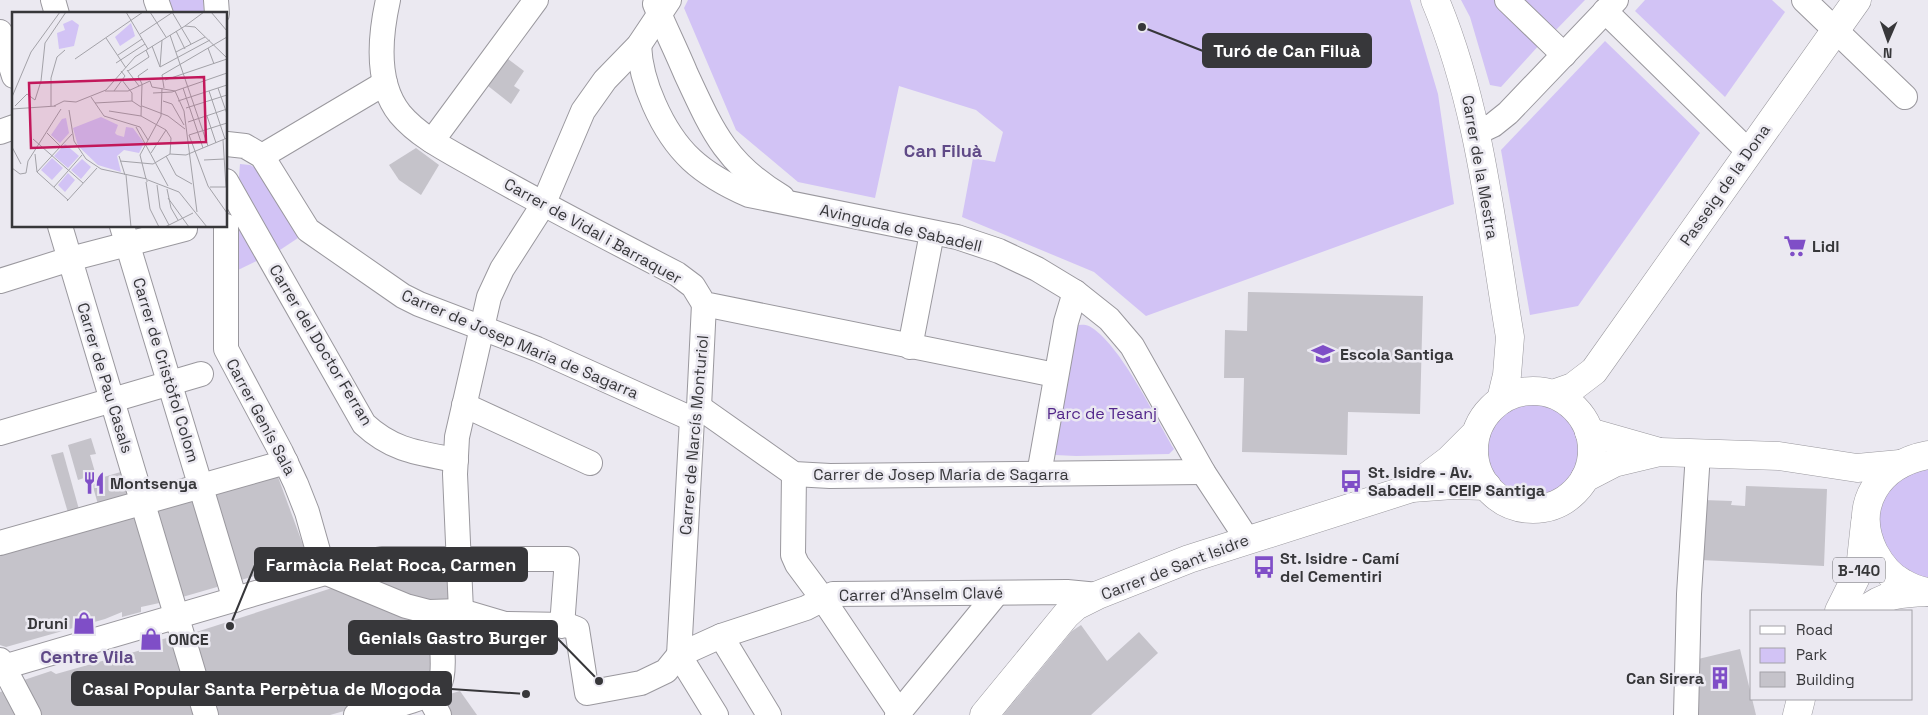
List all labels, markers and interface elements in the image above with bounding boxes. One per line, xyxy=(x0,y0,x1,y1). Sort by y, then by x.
inset map xyxy=(12,12,228,228)
north arrow xyxy=(1863,15,1913,65)
callout: Turó de Can Filuà xyxy=(1203,34,1371,67)
text: Turó de Can Filuà xyxy=(1213,39,1361,62)
text: N xyxy=(1883,44,1893,62)
street label: Carrer de la Mestra xyxy=(1457,93,1503,241)
street label: Passeig de la Dona xyxy=(1675,120,1775,250)
district label: Can Filuà xyxy=(904,139,983,162)
street label: Carrer de Vidal i Barraquer xyxy=(500,173,686,289)
street label: Avinguda de Sabadell xyxy=(818,199,984,257)
supermarket icon: Lidl xyxy=(1782,233,1808,259)
place label: Lidl xyxy=(1812,236,1839,257)
street label: Carrer del Doctor Ferran xyxy=(265,261,377,429)
street label: Carrer de Cristòfol Colom xyxy=(128,275,204,465)
street label: Carrer de Josep Maria de Sagarra xyxy=(398,284,642,404)
street label: Carrer de Pau Casals xyxy=(72,300,138,456)
street label: Carrer de Narcís Monturiol xyxy=(675,334,713,536)
school or university icon: Escola Santiga xyxy=(1310,341,1336,367)
place label: Escola Santiga xyxy=(1340,344,1454,365)
street label: Carrer Genís Sala xyxy=(221,355,301,479)
park label: Parc de Tesanj xyxy=(1047,403,1157,424)
place label: St. Isidre - Av. Sabadell - CEIP Santiga xyxy=(1368,462,1545,501)
street label: Carrer de Josep Maria de Sagarra xyxy=(813,464,1069,485)
bus stop icon: St. Isidre - Av. Sabadell - CEIP Santiga xyxy=(1338,468,1364,494)
restaurant icon: Montsenya xyxy=(81,470,107,496)
place label: Montsenya xyxy=(110,473,197,494)
street label: Carrer de Sant Isidre xyxy=(1098,529,1252,605)
callout: Farmàcia Relat Roca, Carmen xyxy=(255,548,527,581)
place label: St. Isidre - Camí del Cementiri xyxy=(1280,548,1400,587)
text: Farmàcia Relat Roca, Carmen xyxy=(266,553,516,576)
bus stop icon: St. Isidre - Camí del Cementiri xyxy=(1251,554,1277,580)
road number: B-140 xyxy=(1833,558,1885,582)
street label: Carrer d'Anselm Clavé xyxy=(839,582,1003,606)
shop icon: Druni xyxy=(71,610,97,636)
legend xyxy=(1750,610,1913,700)
place label: Druni xyxy=(27,613,68,634)
text: Road xyxy=(1796,620,1833,639)
callout: Genials Gastro Burger xyxy=(349,621,557,654)
shop icon: ONCE xyxy=(138,626,164,652)
text: Genials Gastro Burger xyxy=(359,626,547,649)
place label: ONCE xyxy=(168,629,209,650)
district label: Centre Vila xyxy=(40,645,134,668)
text: Park xyxy=(1796,645,1827,664)
building icon: Can Sirera xyxy=(1707,665,1733,691)
place label: Can Sirera xyxy=(1626,668,1704,689)
text: Building xyxy=(1796,670,1855,689)
callout: Casal Popular Santa Perpètua de Mogoda xyxy=(72,672,451,705)
text: Casal Popular Santa Perpètua de Mogoda xyxy=(82,677,442,700)

